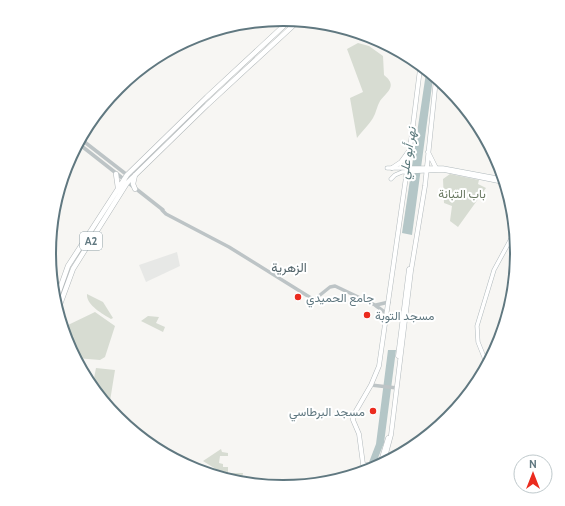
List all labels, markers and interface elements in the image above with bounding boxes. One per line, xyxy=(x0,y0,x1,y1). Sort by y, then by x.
water label: نهر أبو علي xyxy=(395,125,422,181)
park label: باب التبانة xyxy=(438,186,486,201)
road number: A2 xyxy=(80,232,102,250)
district label: الزهرية xyxy=(271,259,307,276)
place label: جامع الحميدي xyxy=(306,290,374,308)
marker: جامع الحميدي xyxy=(293,292,303,302)
place label: مسجد التوبة xyxy=(375,308,434,324)
marker: مسجد التوبة xyxy=(362,310,372,320)
place label: مسجد البرطاسي xyxy=(289,404,365,422)
marker: مسجد البرطاسي xyxy=(368,406,378,416)
north arrow xyxy=(513,454,553,494)
text: N xyxy=(529,457,537,471)

